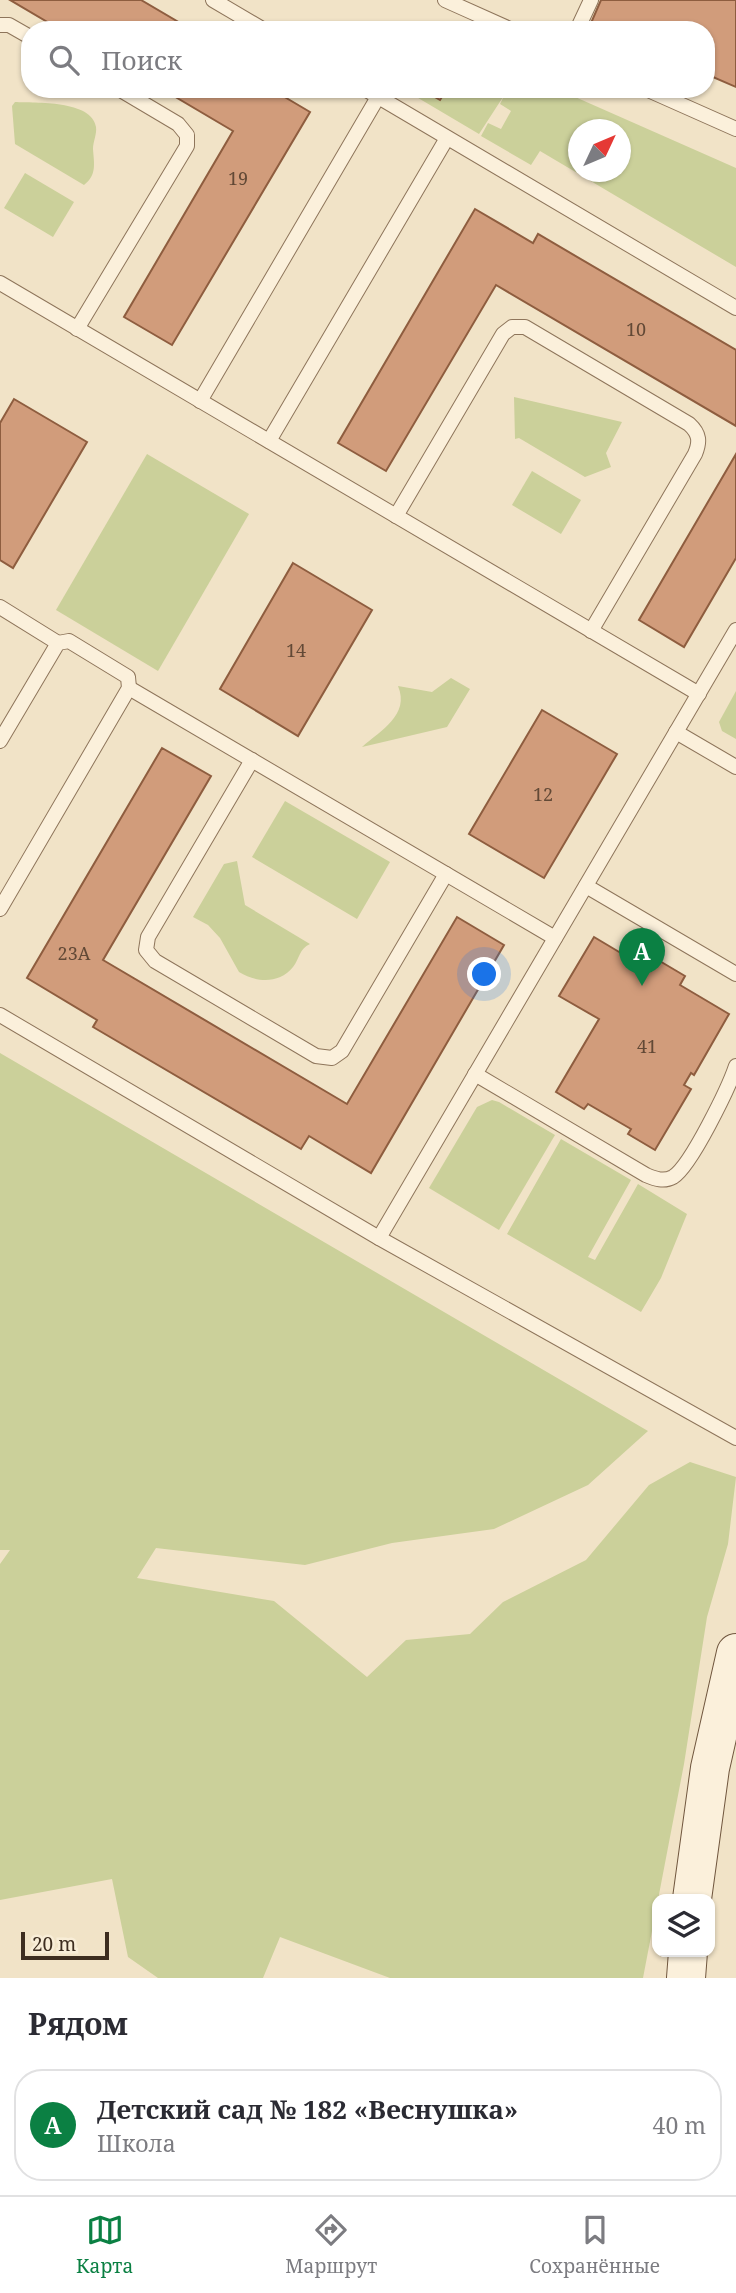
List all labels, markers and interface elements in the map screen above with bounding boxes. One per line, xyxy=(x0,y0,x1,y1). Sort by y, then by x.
search box xyxy=(21,21,715,98)
icon: search xyxy=(45,41,83,79)
text: Поиск xyxy=(101,42,182,78)
north arrow xyxy=(568,119,631,182)
house number: 19 xyxy=(228,166,248,190)
house number: 10 xyxy=(626,317,646,341)
house number: 14 xyxy=(286,638,306,662)
house number: 12 xyxy=(533,782,553,806)
pin: A xyxy=(619,928,665,986)
house number: 23А xyxy=(58,941,91,965)
your location xyxy=(467,957,501,991)
house number: 41 xyxy=(637,1034,657,1058)
map controls xyxy=(652,1894,715,1957)
button: layers xyxy=(652,1894,715,1957)
scale bar xyxy=(21,1929,108,1961)
text: 20 m xyxy=(32,1931,76,1957)
text: Рядом xyxy=(28,2003,128,2044)
text: Детский сад № 182 «Веснушка» xyxy=(97,2091,518,2127)
text: A xyxy=(44,2109,62,2141)
text: 40 m xyxy=(653,2109,706,2141)
text: Школа xyxy=(97,2127,176,2159)
tab: Карта xyxy=(76,2211,133,2279)
tab: Маршрут xyxy=(285,2211,377,2279)
tab: Сохранённые xyxy=(529,2211,660,2279)

